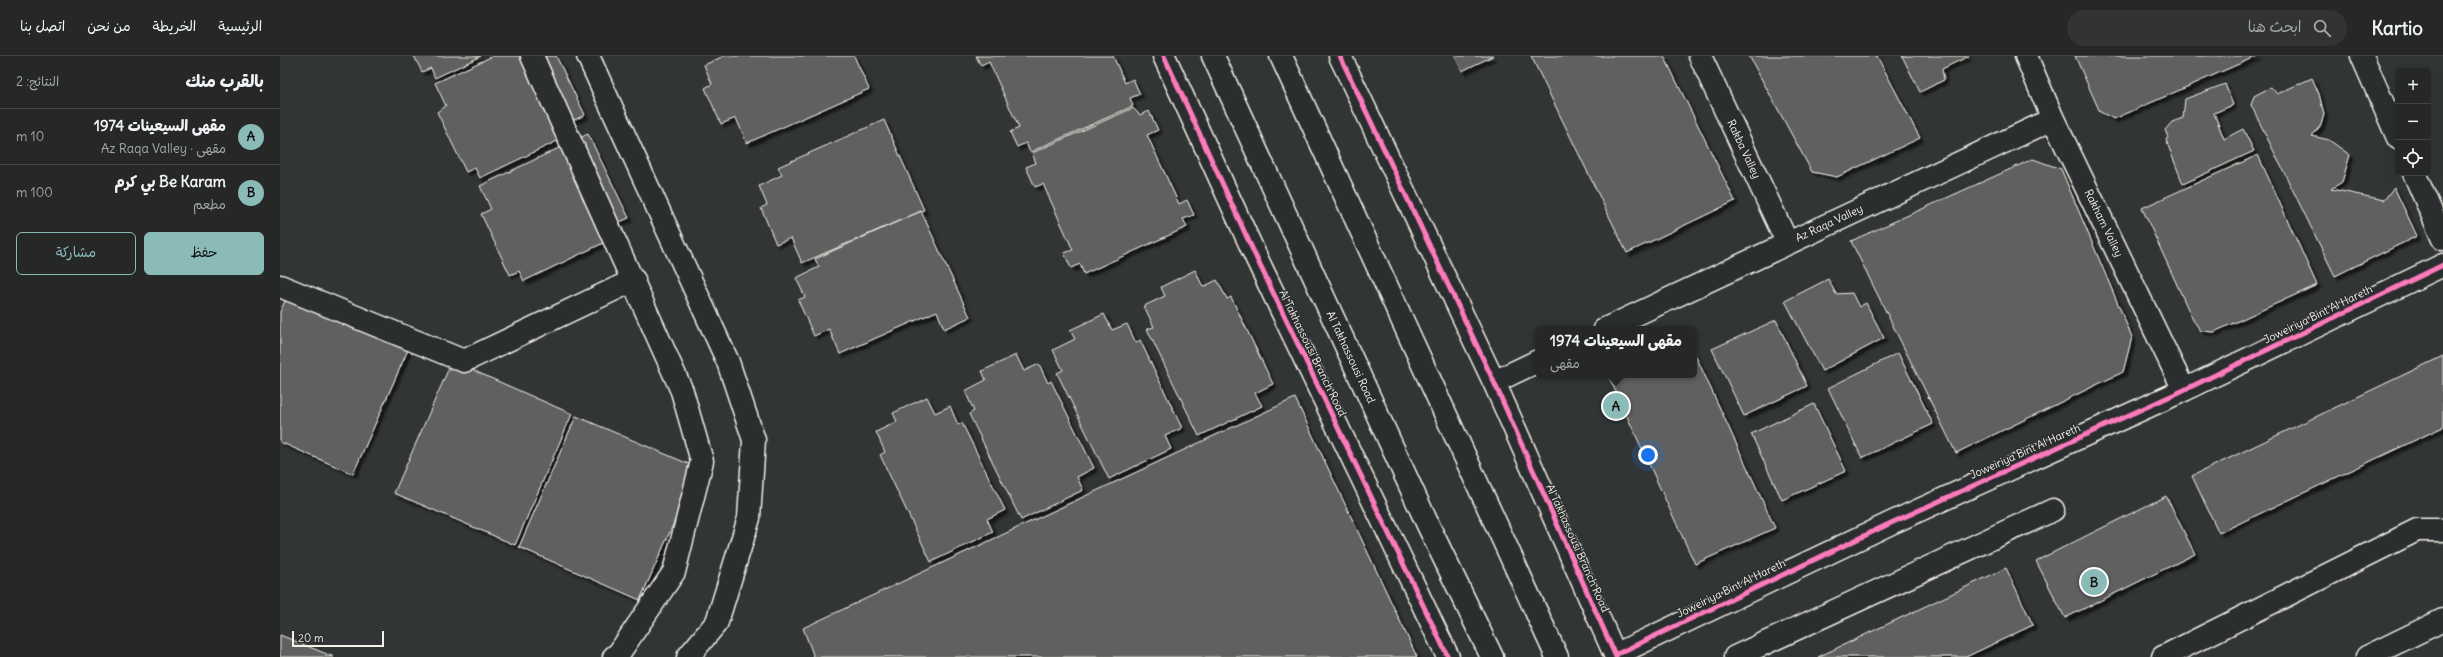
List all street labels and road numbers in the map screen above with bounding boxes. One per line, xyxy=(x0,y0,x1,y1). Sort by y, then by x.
street label: Rakba Valley xyxy=(1724,117,1764,181)
street label: Rakham Valley xyxy=(2082,187,2126,259)
street label: Az Raqa Valley xyxy=(1793,201,1865,245)
street label: Joweiriya Bint Al Hareth xyxy=(2261,281,2375,347)
street label: Al Takhassousi Branch Road xyxy=(1276,287,1350,419)
street label: Al Takhassousi Road xyxy=(1323,309,1379,406)
street label: Joweiriya Bint Al Hareth xyxy=(1968,420,2082,482)
street label: Al Takhassousi Branch Road xyxy=(1543,482,1613,615)
street label: Joweiriya Bint Al Hareth xyxy=(1674,555,1788,621)

